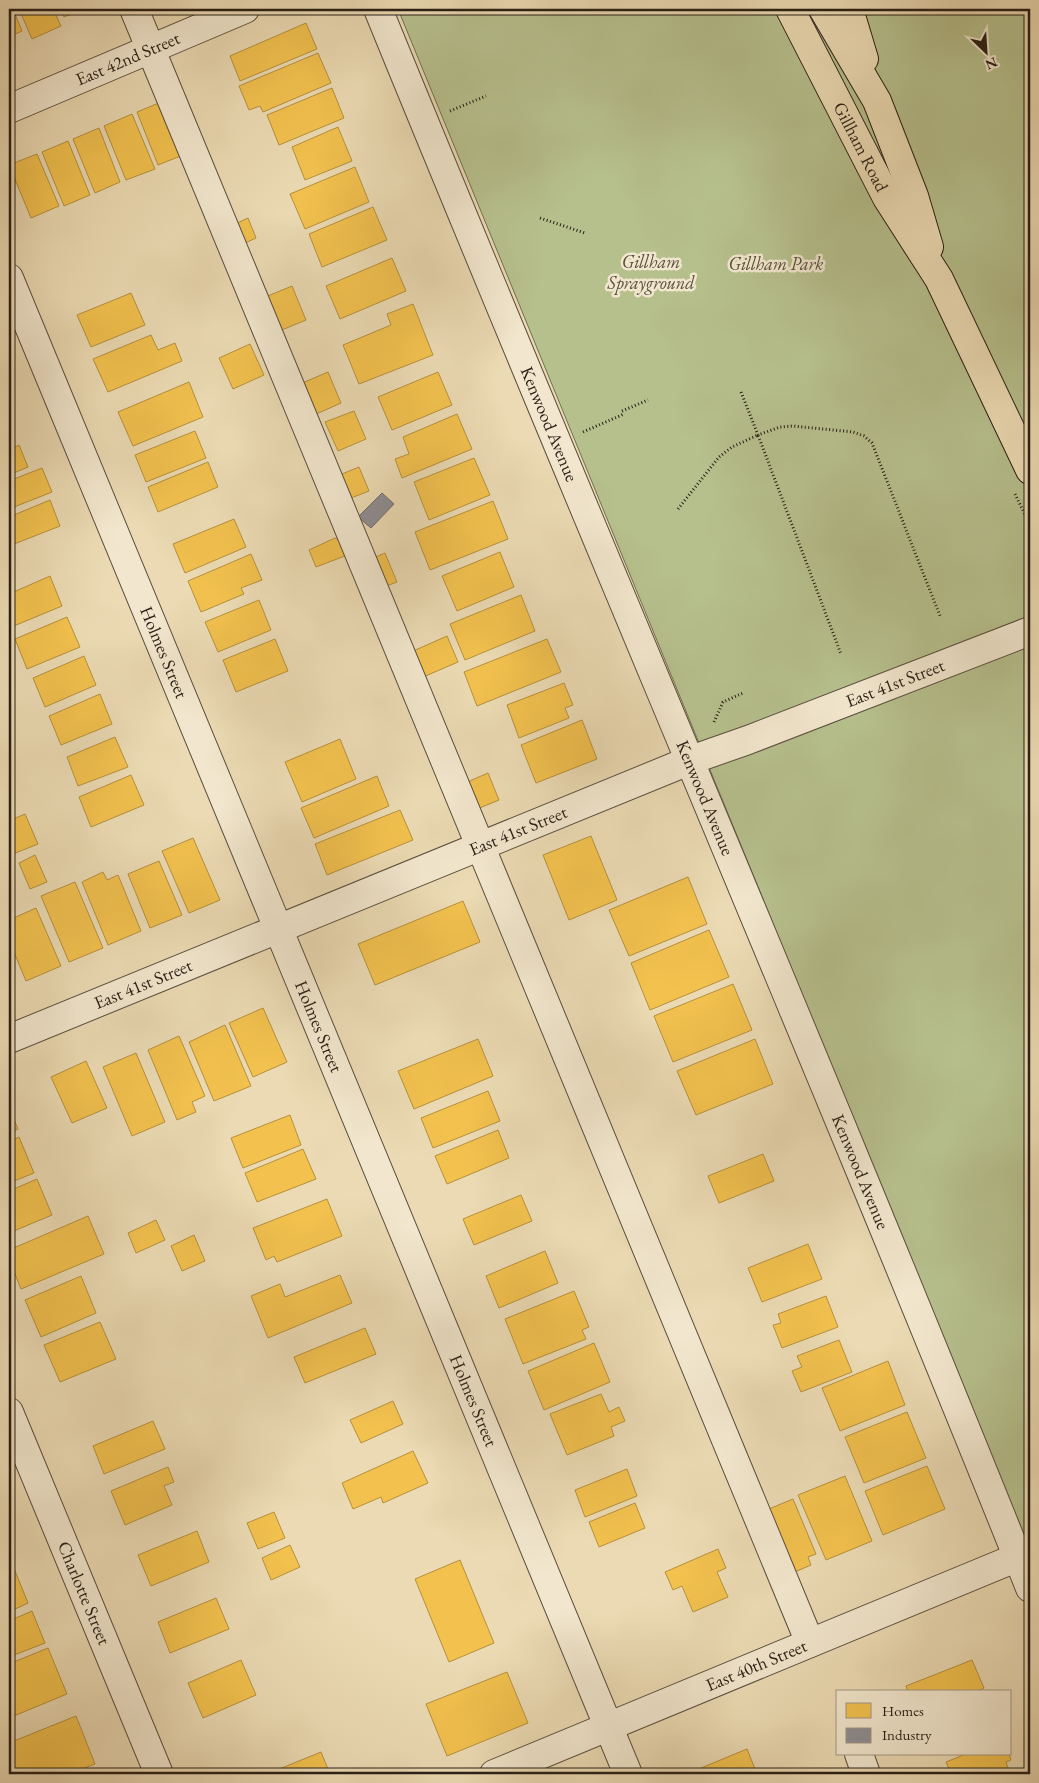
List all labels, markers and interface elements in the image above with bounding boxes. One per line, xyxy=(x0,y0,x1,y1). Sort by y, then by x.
street label: East 42nd Street xyxy=(72,26,184,90)
north arrow xyxy=(962,28,1012,78)
text: N xyxy=(982,53,1000,75)
street label: Gillham Road xyxy=(829,98,894,196)
park label: Gillham Sprayground xyxy=(607,250,695,295)
park label: Gillham Park xyxy=(729,252,823,275)
street label: Kenwood Avenue xyxy=(516,363,584,485)
street label: Holmes Street xyxy=(135,603,194,702)
street label: East 41st Street xyxy=(842,653,948,712)
street label: Kenwood Avenue xyxy=(671,737,740,859)
street label: East 41st Street xyxy=(465,800,571,861)
street label: East 41st Street xyxy=(91,953,196,1014)
street label: Holmes Street xyxy=(290,977,349,1076)
street label: Kenwood Avenue xyxy=(827,1111,895,1233)
street label: Holmes Street xyxy=(445,1351,503,1450)
street label: Charlotte Street xyxy=(53,1538,116,1648)
street label: East 40th Street xyxy=(702,1634,811,1696)
legend xyxy=(836,1690,1012,1756)
text: Homes xyxy=(882,1701,924,1720)
text: Industry xyxy=(882,1725,932,1744)

